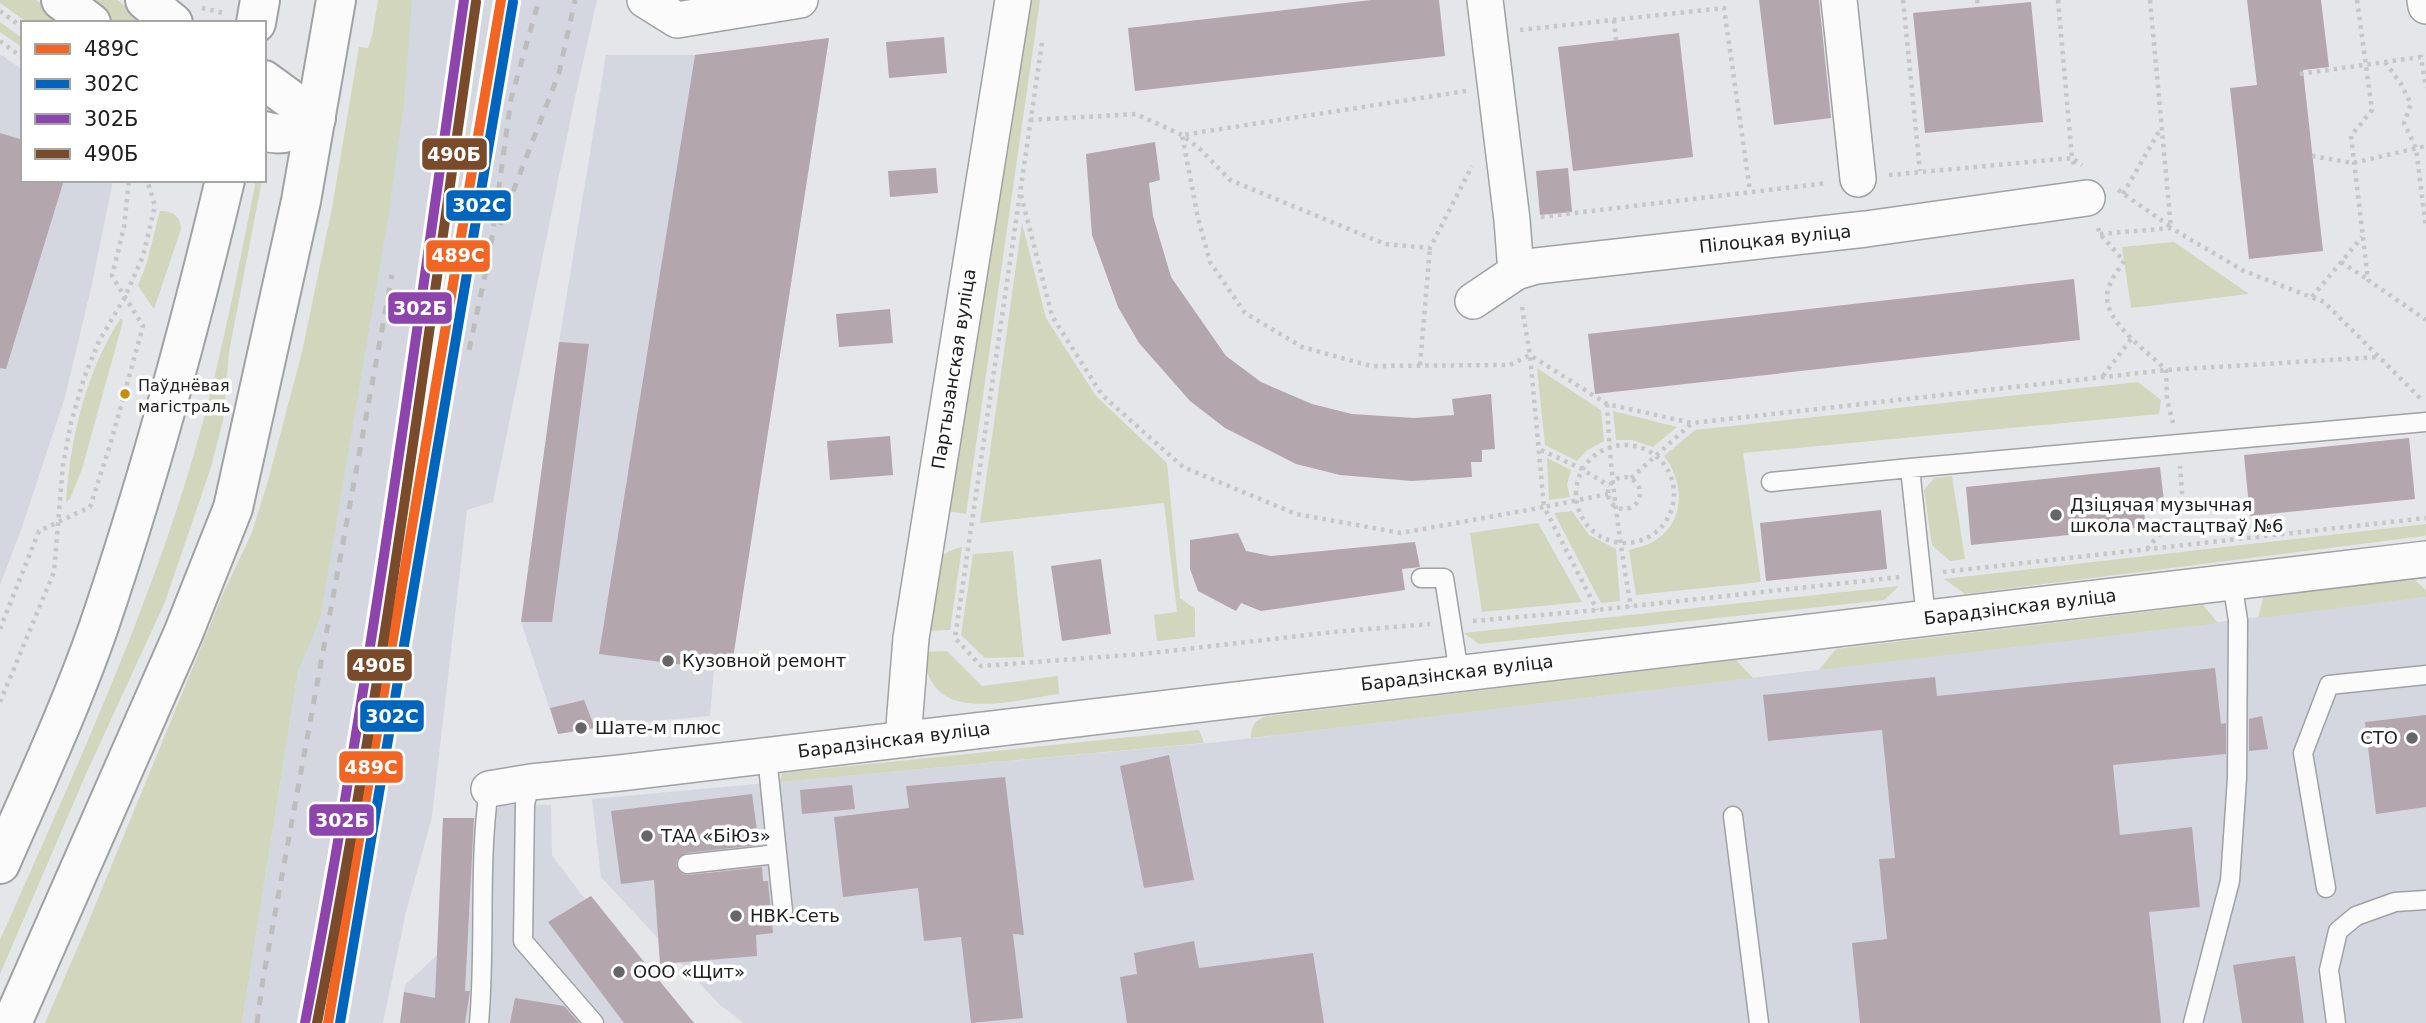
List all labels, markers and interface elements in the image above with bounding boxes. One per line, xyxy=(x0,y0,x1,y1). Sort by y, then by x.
legend xyxy=(21,21,266,182)
text: 489С xyxy=(84,37,139,61)
text: 302С xyxy=(84,72,139,96)
text: 302Б xyxy=(84,107,139,131)
line badge: 490Б xyxy=(421,137,488,171)
text: 490Б xyxy=(84,142,139,166)
text: 490Б xyxy=(427,143,481,165)
line badge: 302С xyxy=(445,189,512,222)
text: 302С xyxy=(452,194,506,216)
street label: Пілоцкая вуліца xyxy=(1698,220,1852,257)
line badge: 489С xyxy=(425,239,491,273)
text: 489С xyxy=(431,244,485,266)
street label: Партызанская вуліца xyxy=(927,267,980,471)
line badge: 302Б xyxy=(387,291,453,325)
text: 302Б xyxy=(393,297,447,319)
place label: Паўднёвая магістраль xyxy=(138,376,230,416)
marker: Паўднёвая магістраль xyxy=(118,387,132,401)
place label: Дзіцячая музычная школа мастацтваў №6 xyxy=(2070,494,2284,536)
marker: Дзіцячая музычная школа мастацтваў №6 xyxy=(2048,507,2064,523)
street label: Барадзінская вуліца xyxy=(1922,584,2118,629)
line badge: 490Б xyxy=(346,648,413,682)
place label: Кузовной ремонт xyxy=(682,650,846,671)
street label: Барадзінская вуліца xyxy=(1359,650,1555,695)
marker: Кузовной ремонт xyxy=(660,653,676,669)
text: 490Б xyxy=(352,654,406,676)
line badge: 302С xyxy=(359,699,425,733)
text: 302С xyxy=(365,705,419,727)
place label: Шате-м плюс xyxy=(595,717,721,738)
street label: Барадзінская вуліца xyxy=(796,717,992,762)
marker: Шате-м плюс xyxy=(573,720,589,736)
place label: СТО xyxy=(2360,727,2398,748)
marker: СТО xyxy=(2404,730,2420,746)
line badge: 489С xyxy=(338,750,404,784)
text: 489С xyxy=(344,756,398,778)
line badge: 302Б xyxy=(308,803,375,837)
text: 302Б xyxy=(315,809,369,831)
place label: ТАА «БіЮз» xyxy=(660,825,771,846)
marker: ТАА «БіЮз» xyxy=(639,828,655,844)
place label: НВК-Сеть xyxy=(750,905,840,926)
marker: НВК-Сеть xyxy=(728,908,744,924)
place label: ООО «Щит» xyxy=(633,961,745,982)
marker: ООО «Щит» xyxy=(611,964,627,980)

